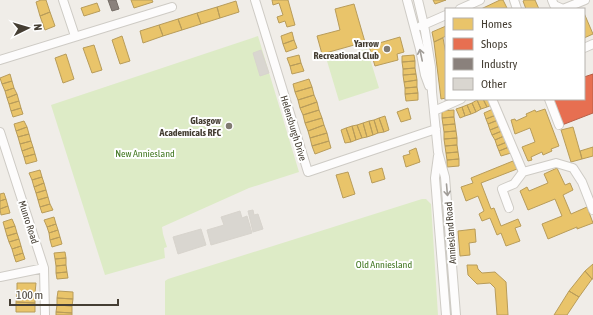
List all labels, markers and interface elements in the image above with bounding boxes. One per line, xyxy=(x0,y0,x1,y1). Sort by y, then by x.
north arrow xyxy=(8,8,48,48)
legend xyxy=(445,8,585,100)
text: Homes xyxy=(481,17,512,31)
text: N xyxy=(32,23,44,31)
text: Shops xyxy=(481,37,507,51)
place label: Yarrow Recreational Club xyxy=(314,38,379,61)
marker: Yarrow Recreational Club xyxy=(382,44,392,54)
one-way arrow xyxy=(417,49,425,62)
text: Industry xyxy=(481,57,518,71)
text: Other xyxy=(481,77,507,91)
street label: Helensburgh Drive xyxy=(278,94,309,163)
place label: Glasgow Academicals RFC xyxy=(159,115,221,138)
marker: Glasgow Academicals RFC xyxy=(224,121,234,131)
park label: New Anniesland xyxy=(115,148,175,159)
one-way arrow xyxy=(443,183,450,196)
street label: Munro Road xyxy=(16,199,41,245)
street label: Anniesland Road xyxy=(443,201,458,264)
park label: Old Anniesland xyxy=(356,259,412,270)
scale bar xyxy=(10,281,118,307)
text: 100 m xyxy=(16,288,43,302)

